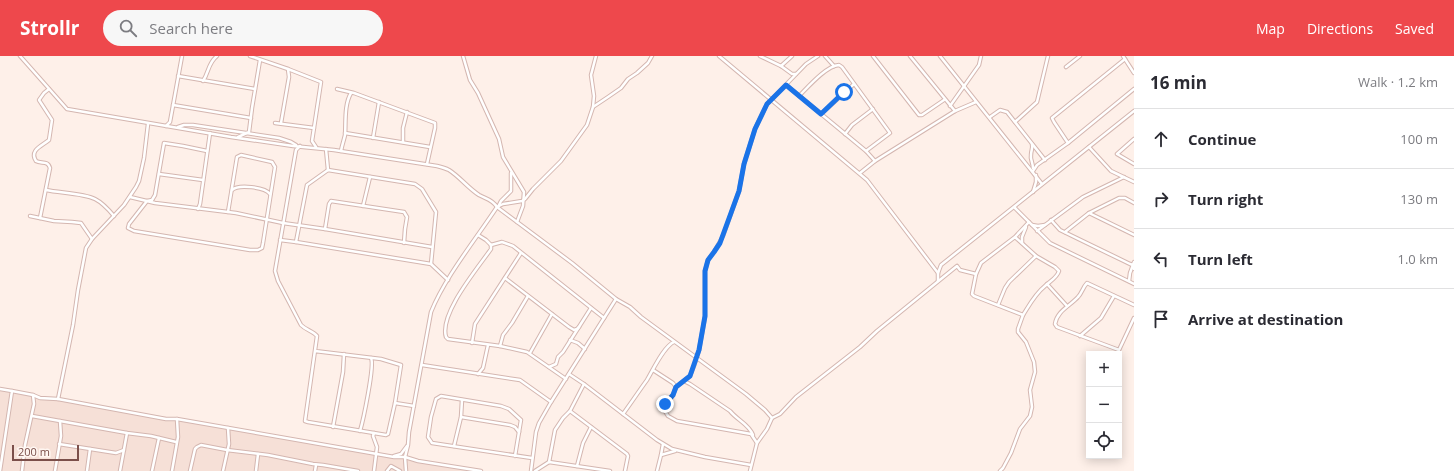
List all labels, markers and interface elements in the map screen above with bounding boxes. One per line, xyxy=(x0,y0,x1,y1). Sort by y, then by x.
search box xyxy=(103,10,383,46)
text: Strollr xyxy=(20,15,79,41)
icon: search xyxy=(117,17,139,39)
text: Search here xyxy=(149,18,233,38)
text: Map xyxy=(1256,19,1285,38)
text: Directions xyxy=(1307,19,1373,38)
text: Saved xyxy=(1395,19,1434,38)
text: 16 min xyxy=(1150,71,1207,94)
text: Walk · 1.2 km xyxy=(1358,73,1438,91)
route start xyxy=(835,83,853,101)
icon: ahead xyxy=(1150,128,1172,150)
text: Continue xyxy=(1188,129,1256,149)
text: 100 m xyxy=(1400,130,1438,148)
icon: right xyxy=(1150,188,1172,210)
text: Turn right xyxy=(1188,189,1263,209)
text: 130 m xyxy=(1400,190,1438,208)
icon: left xyxy=(1150,248,1172,270)
text: Turn left xyxy=(1188,249,1253,269)
text: 1.0 km xyxy=(1397,250,1438,268)
icon: arrive xyxy=(1150,308,1172,330)
text: Arrive at destination xyxy=(1188,309,1343,329)
map controls xyxy=(1086,351,1122,459)
button: + xyxy=(1086,351,1122,387)
button: − xyxy=(1086,387,1122,423)
route end xyxy=(656,395,674,413)
button: locate xyxy=(1086,423,1122,459)
scale bar xyxy=(12,443,79,462)
text: 200 m xyxy=(18,444,50,459)

